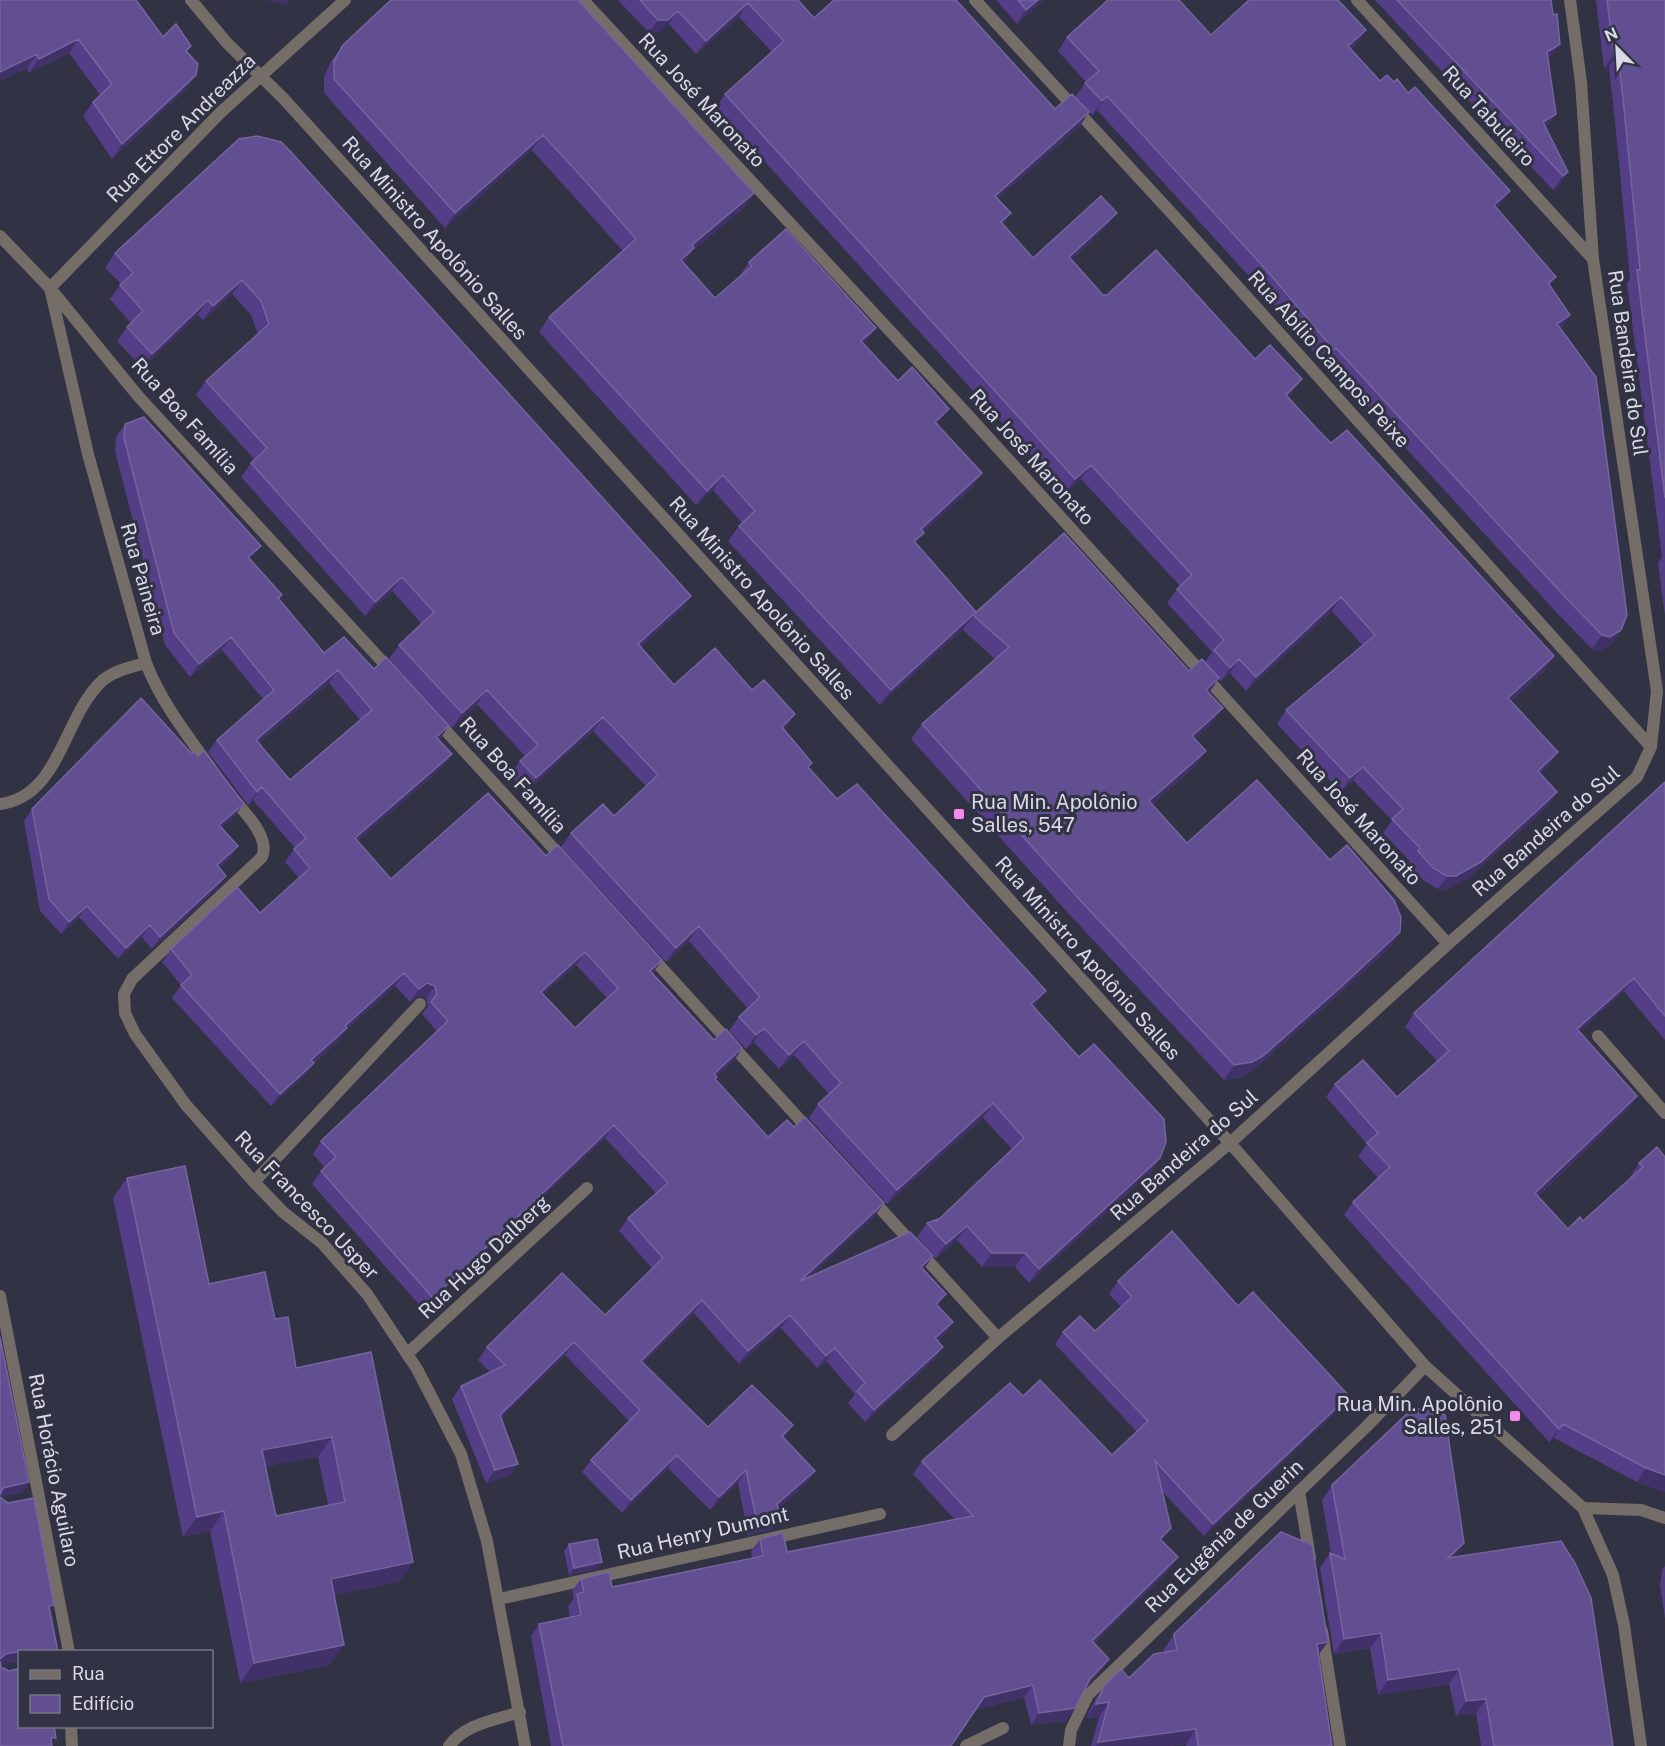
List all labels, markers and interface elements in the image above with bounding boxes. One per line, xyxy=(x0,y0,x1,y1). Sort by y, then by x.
north arrow xyxy=(1587,18,1647,78)
text: N xyxy=(1602,24,1621,46)
street label: Rua José Maronato xyxy=(634,28,770,172)
street label: Rua Ettore Andreazza xyxy=(102,49,260,207)
street label: Rua Tabuleiro xyxy=(1438,61,1540,171)
street label: Rua Ministro Apolônio Salles xyxy=(337,131,533,345)
street label: Rua Abílio Campos Peixe xyxy=(1243,265,1415,453)
street label: Rua Bandeira do Sul xyxy=(1603,268,1653,458)
street label: Rua Boa Família xyxy=(126,353,244,479)
street label: Rua José Maronato xyxy=(965,384,1099,530)
street label: Rua Ministro Apolônio Salles xyxy=(664,491,860,705)
street label: Rua Paineira xyxy=(115,520,171,638)
street label: Rua Boa Família xyxy=(454,712,572,838)
street label: Rua José Maronato xyxy=(1292,744,1426,890)
street label: Rua Bandeira do Sul xyxy=(1467,760,1625,902)
place label: Rua Min. Apolônio Salles, 547 xyxy=(971,790,1138,837)
marker: Rua Min. Apolônio Salles, 547 xyxy=(952,807,966,821)
street label: Rua Ministro Apolônio Salles xyxy=(990,851,1186,1065)
street label: Rua Bandeira do Sul xyxy=(1105,1084,1263,1226)
street label: Rua Francesco Usper xyxy=(230,1126,384,1284)
street label: Rua Hugo Dalberg xyxy=(414,1190,554,1324)
street label: Rua Horácio Aguilaro xyxy=(23,1371,85,1569)
place label: Rua Min. Apolônio Salles, 251 xyxy=(1336,1392,1503,1439)
marker: Rua Min. Apolônio Salles, 251 xyxy=(1508,1409,1522,1423)
street label: Rua Eugênia de Guerin xyxy=(1140,1454,1308,1618)
street label: Rua Henry Dumont xyxy=(615,1502,791,1564)
legend xyxy=(18,1650,213,1728)
text: Rua xyxy=(72,1663,104,1684)
text: Edifício xyxy=(72,1693,134,1714)

